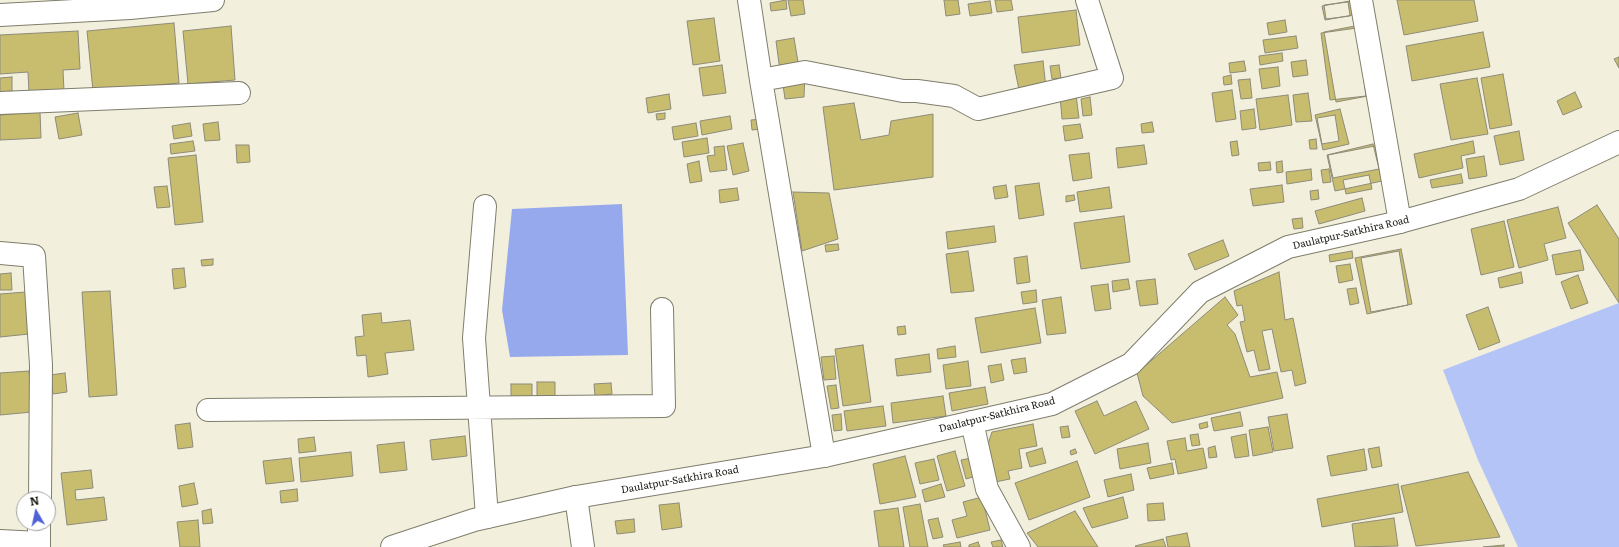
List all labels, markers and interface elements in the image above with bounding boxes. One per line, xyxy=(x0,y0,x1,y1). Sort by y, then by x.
street label: Daulatpur-Satkhira Road xyxy=(1292,214,1410,252)
street label: Daulatpur-Satkhira Road xyxy=(938,395,1056,435)
street label: Daulatpur-Satkhira Road xyxy=(620,464,740,496)
north arrow xyxy=(16,491,56,531)
text: N xyxy=(28,492,40,509)

